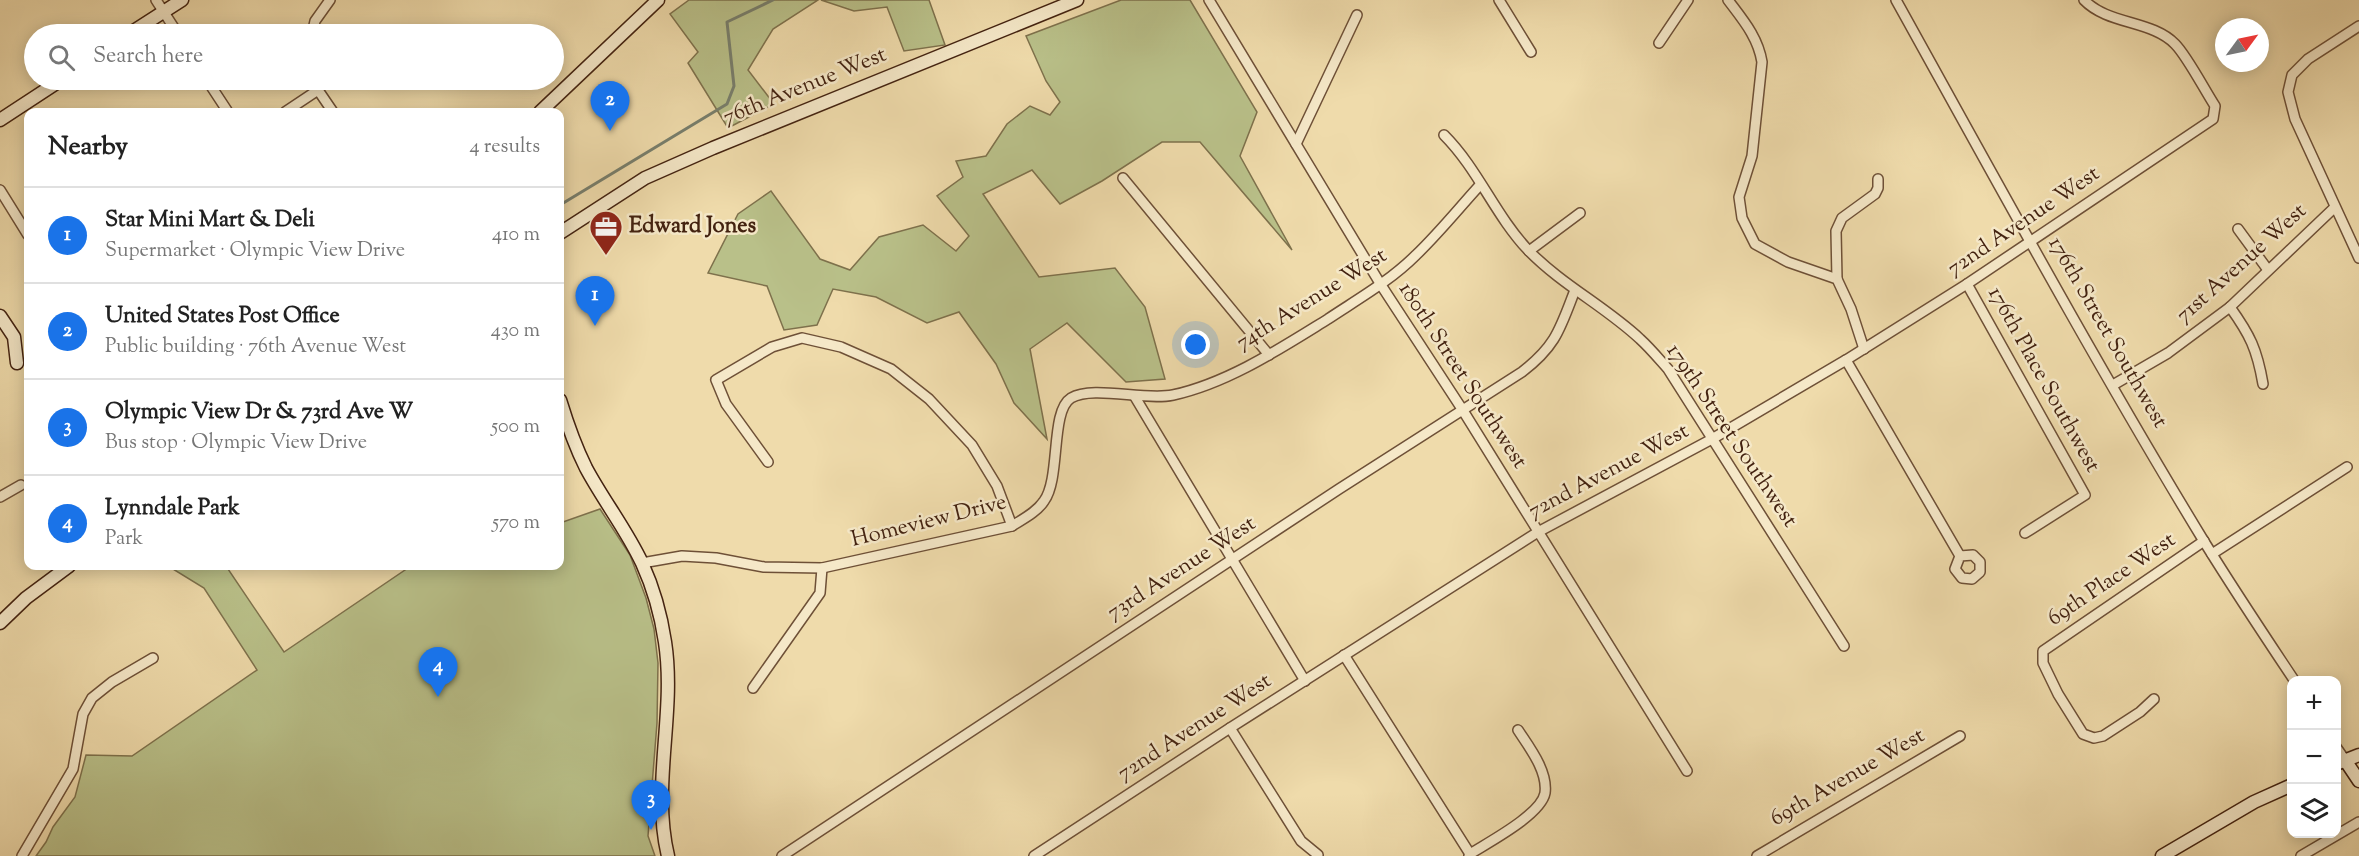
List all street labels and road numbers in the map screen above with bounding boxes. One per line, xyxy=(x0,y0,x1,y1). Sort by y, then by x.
street label: 76th Avenue West xyxy=(718,39,892,134)
street label: 72nd Avenue West xyxy=(1941,159,2107,285)
street label: 71st Avenue West xyxy=(2170,196,2315,332)
street label: 176th Street Southwest xyxy=(2039,231,2175,435)
street label: 74th Avenue West xyxy=(1230,240,1394,359)
street label: 180th Street Southwest xyxy=(1390,276,1535,476)
street label: 176th Place Southwest xyxy=(1979,281,2108,479)
street label: 179th Street Southwest xyxy=(1657,338,1805,535)
street label: 72nd Avenue West xyxy=(1523,416,1695,528)
street label: Homeview Drive xyxy=(848,487,1010,557)
street label: 73rd Avenue West xyxy=(1101,508,1263,629)
street label: 69th Place West xyxy=(2041,525,2183,635)
street label: 72nd Avenue West xyxy=(1112,666,1279,790)
street label: 69th Avenue West xyxy=(1765,721,1932,835)

